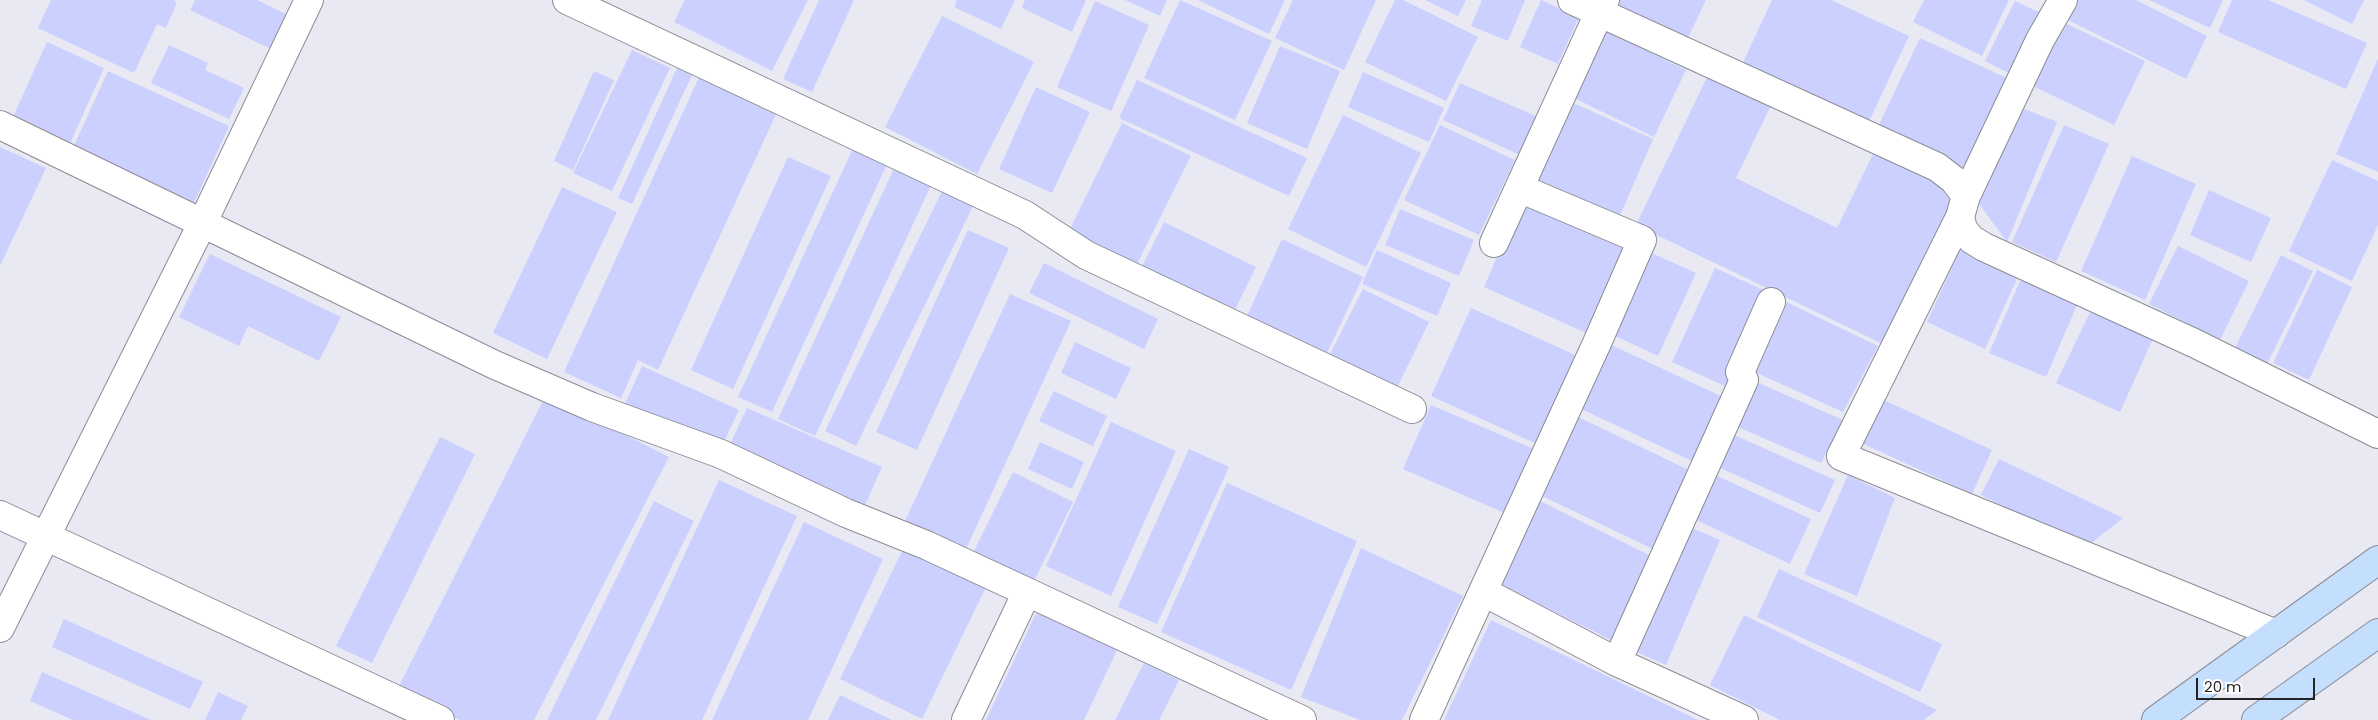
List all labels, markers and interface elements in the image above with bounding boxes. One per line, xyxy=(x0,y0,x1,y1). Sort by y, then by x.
scale bar xyxy=(2198,668,2317,700)
text: 20 m xyxy=(2204,676,2242,697)

